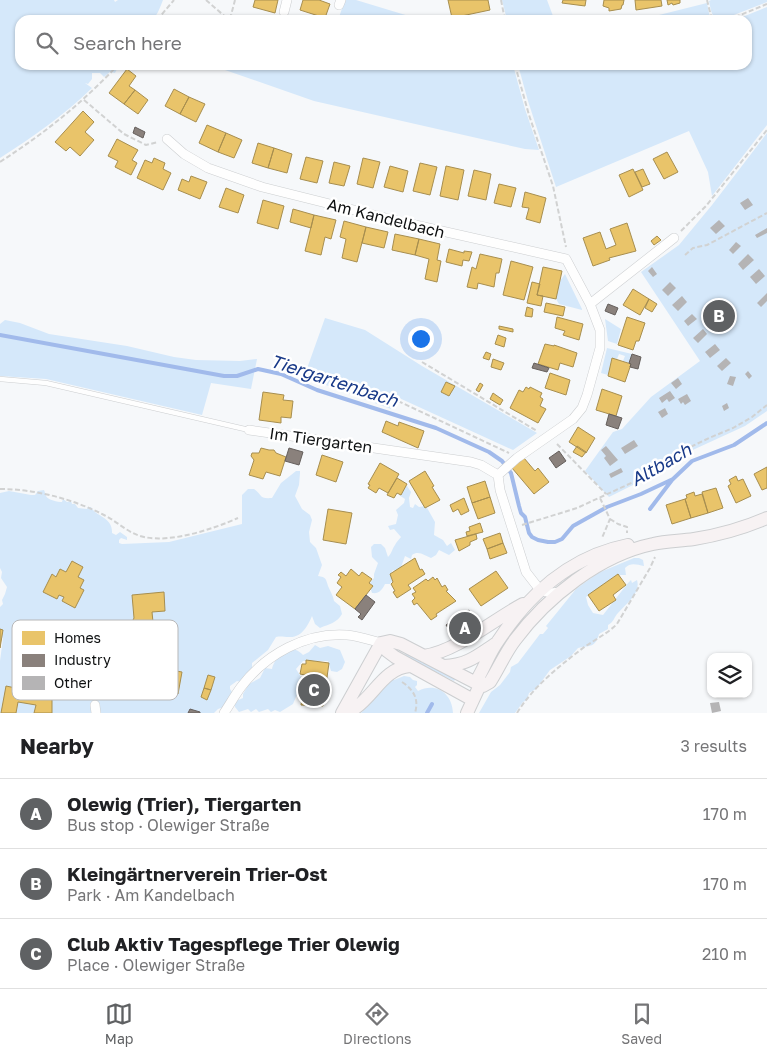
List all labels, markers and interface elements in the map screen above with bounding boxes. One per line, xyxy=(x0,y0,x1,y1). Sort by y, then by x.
search box xyxy=(15,15,752,70)
icon: search xyxy=(33,29,61,57)
text: Search here xyxy=(73,31,182,54)
street label: Am Kandelbach xyxy=(325,194,447,242)
pin: B xyxy=(703,297,735,335)
your location xyxy=(408,326,434,352)
water label: Tiergartenbach xyxy=(268,349,402,411)
street label: Im Tiergarten xyxy=(268,423,374,457)
water label: Altbach xyxy=(626,438,696,490)
pin: A xyxy=(449,609,481,647)
legend xyxy=(12,620,178,700)
text: Homes xyxy=(54,629,101,646)
text: Industry xyxy=(54,651,111,668)
map controls xyxy=(707,653,752,698)
button: layers xyxy=(707,653,752,698)
pin: C xyxy=(298,671,330,709)
text: Other xyxy=(54,674,93,691)
text: Nearby xyxy=(20,733,94,759)
text: 3 results xyxy=(680,736,747,756)
text: Olewig (Trier), Tiergarten xyxy=(67,792,301,815)
text: A xyxy=(30,804,42,824)
text: 170 m xyxy=(703,804,747,824)
text: Bus stop · Olewiger Straße xyxy=(67,815,270,835)
text: Kleingärtnerverein Trier-Ost xyxy=(67,862,327,885)
text: B xyxy=(30,874,42,894)
text: 170 m xyxy=(703,874,747,894)
text: Park · Am Kandelbach xyxy=(67,885,235,905)
text: Club Aktiv Tagespflege Trier Olewig xyxy=(67,932,400,955)
text: C xyxy=(30,944,42,964)
text: 210 m xyxy=(702,944,747,964)
text: Place · Olewiger Straße xyxy=(67,955,245,975)
tab: Map xyxy=(105,1000,133,1047)
tab: Directions xyxy=(343,1000,412,1047)
tab: Saved xyxy=(621,1000,662,1047)

